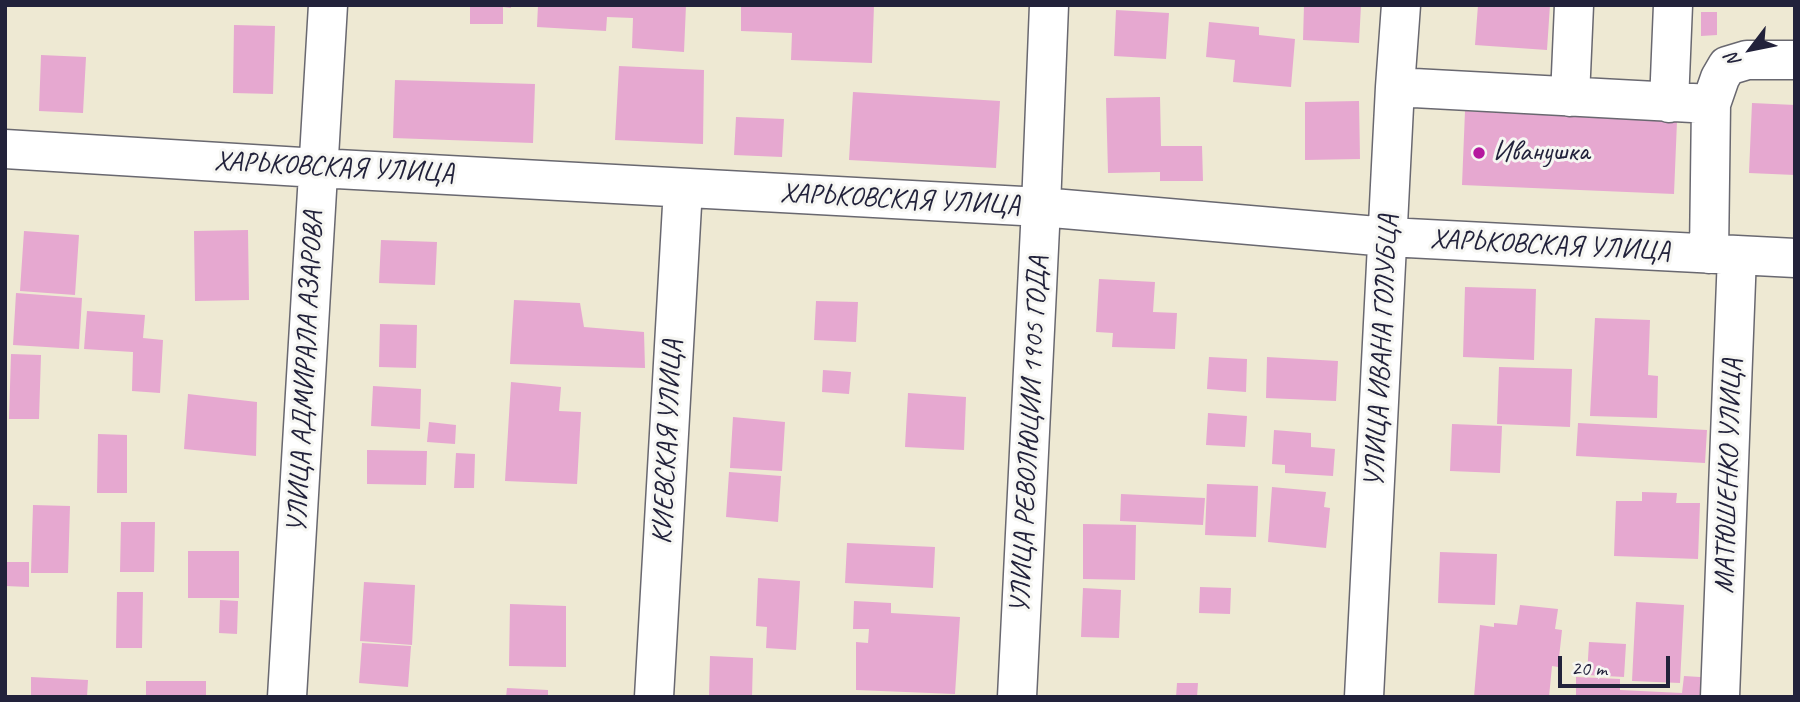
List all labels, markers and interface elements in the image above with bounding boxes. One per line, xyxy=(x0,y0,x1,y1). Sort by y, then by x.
north arrow xyxy=(1716,14,1786,84)
text: N xyxy=(1720,49,1746,71)
place label: Иванушка xyxy=(1493,136,1589,170)
street label: ХАРЬКОВСКАЯ УЛИЦА xyxy=(213,145,455,191)
marker: Иванушка xyxy=(1471,145,1487,161)
street label: ХАРЬКОВСКАЯ УЛИЦА xyxy=(779,177,1021,223)
street label: УЛИЦА АДМИРАЛА АЗАРОВА xyxy=(281,210,331,534)
street label: УЛИЦА ИВАНА ГОЛУБЦА xyxy=(1358,214,1406,488)
street label: ХАРЬКОВСКАЯ УЛИЦА xyxy=(1429,223,1671,269)
street label: УЛИЦА РЕВОЛЮЦИИ 1905 ГОДА xyxy=(1004,256,1056,614)
street label: КИЕВСКАЯ УЛИЦА xyxy=(646,339,690,545)
street label: МАТЮШЕНКО УЛИЦА xyxy=(1708,358,1750,594)
scale bar xyxy=(1562,642,1674,686)
text: 20 m xyxy=(1571,655,1607,681)

